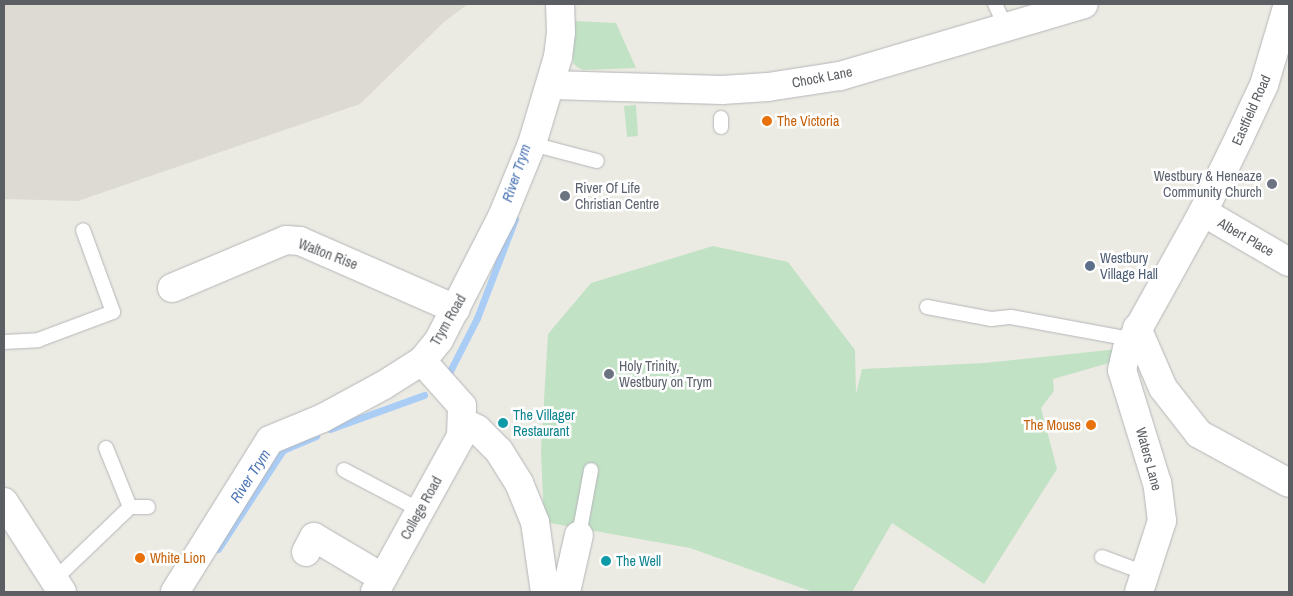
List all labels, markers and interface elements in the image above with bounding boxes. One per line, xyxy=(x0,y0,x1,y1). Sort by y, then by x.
street label: Chock Lane xyxy=(790,63,854,91)
street label: Eastfield Road xyxy=(1228,72,1274,148)
place label: The Victoria xyxy=(777,113,839,129)
marker: The Victoria xyxy=(761,115,773,127)
water label: River Trym xyxy=(498,142,534,204)
place label: Westbury & Heneaze Community Church xyxy=(1154,168,1262,200)
marker: Westbury & Heneaze Community Church xyxy=(1266,178,1278,190)
place label: River Of Life Christian Centre xyxy=(575,180,659,212)
marker: River Of Life Christian Centre xyxy=(559,190,571,202)
street label: Albert Place xyxy=(1215,214,1277,260)
street label: Walton Rise xyxy=(296,235,360,273)
place label: Westbury Village Hall xyxy=(1100,250,1158,282)
marker: Westbury Village Hall xyxy=(1084,260,1096,272)
street label: Trym Road xyxy=(427,291,469,349)
place label: Holy Trinity, Westbury on Trym xyxy=(619,358,712,391)
marker: Holy Trinity, Westbury on Trym xyxy=(603,368,615,380)
place label: The Villager Restaurant xyxy=(513,407,575,440)
marker: The Villager Restaurant xyxy=(497,417,509,429)
place label: The Mouse xyxy=(1024,417,1081,433)
marker: The Mouse xyxy=(1085,419,1097,431)
street label: Waters Lane xyxy=(1133,426,1165,492)
water label: River Trym xyxy=(226,446,274,506)
street label: College Road xyxy=(397,474,445,542)
place label: White Lion xyxy=(150,550,206,566)
marker: White Lion xyxy=(134,552,146,564)
place label: The Well xyxy=(616,553,661,569)
marker: The Well xyxy=(600,555,612,567)

